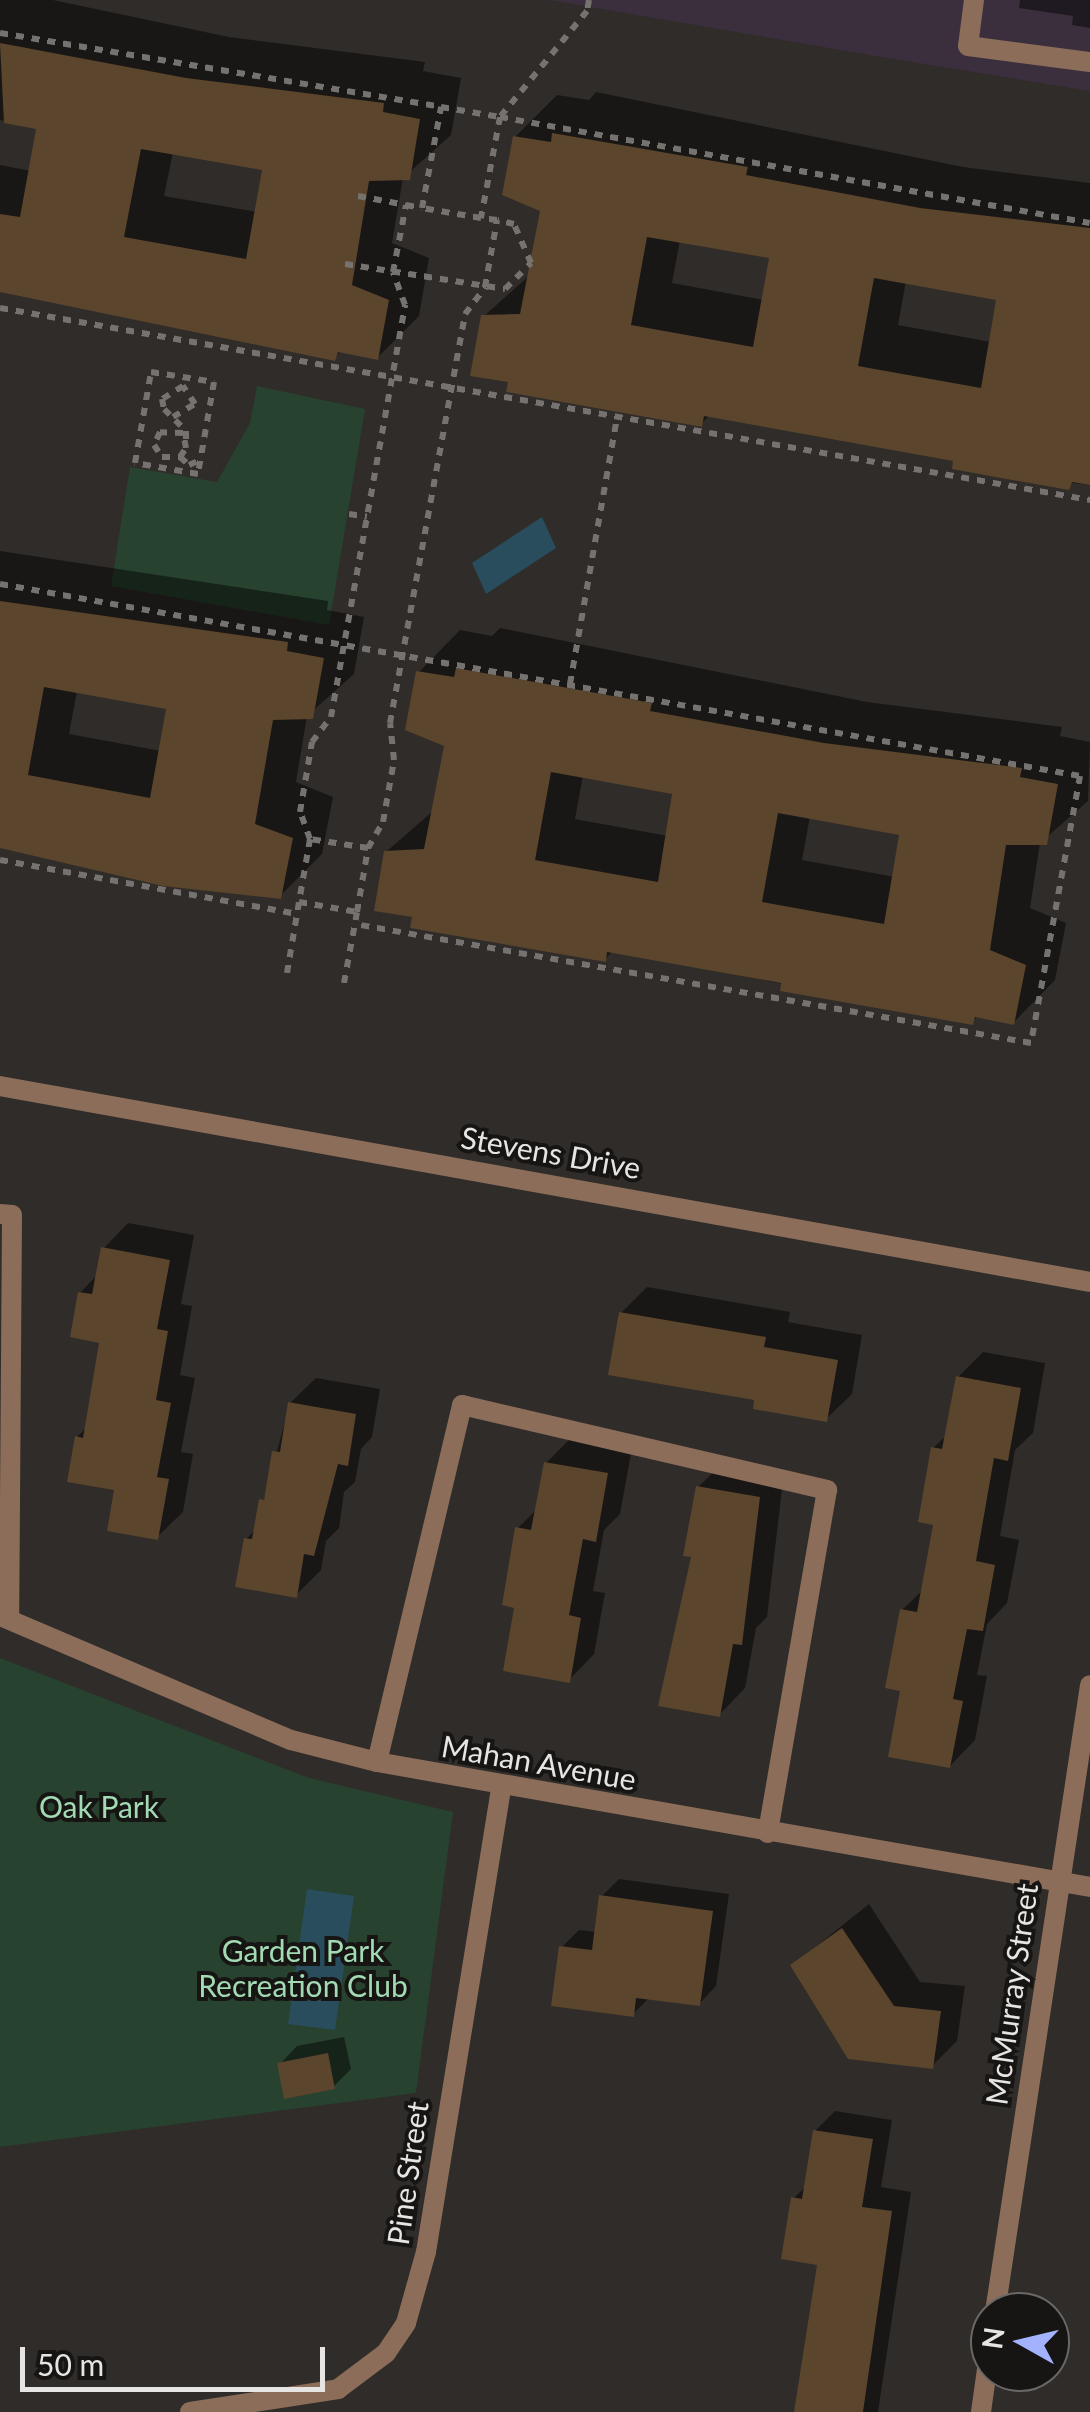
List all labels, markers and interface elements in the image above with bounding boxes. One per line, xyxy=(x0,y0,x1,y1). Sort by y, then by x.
street label: Stevens Drive xyxy=(458,1119,644,1185)
street label: Mahan Avenue xyxy=(439,1727,639,1797)
park label: Oak Park xyxy=(39,1788,159,1824)
street label: McMurray Street xyxy=(978,1881,1044,2107)
park label: Garden Park Recreation Club xyxy=(198,1932,408,2002)
street label: Pine Street xyxy=(379,2099,435,2247)
north arrow xyxy=(970,2292,1070,2392)
text: N xyxy=(974,2325,1011,2351)
scale bar xyxy=(25,2327,330,2389)
text: 50 m xyxy=(37,2346,104,2382)

